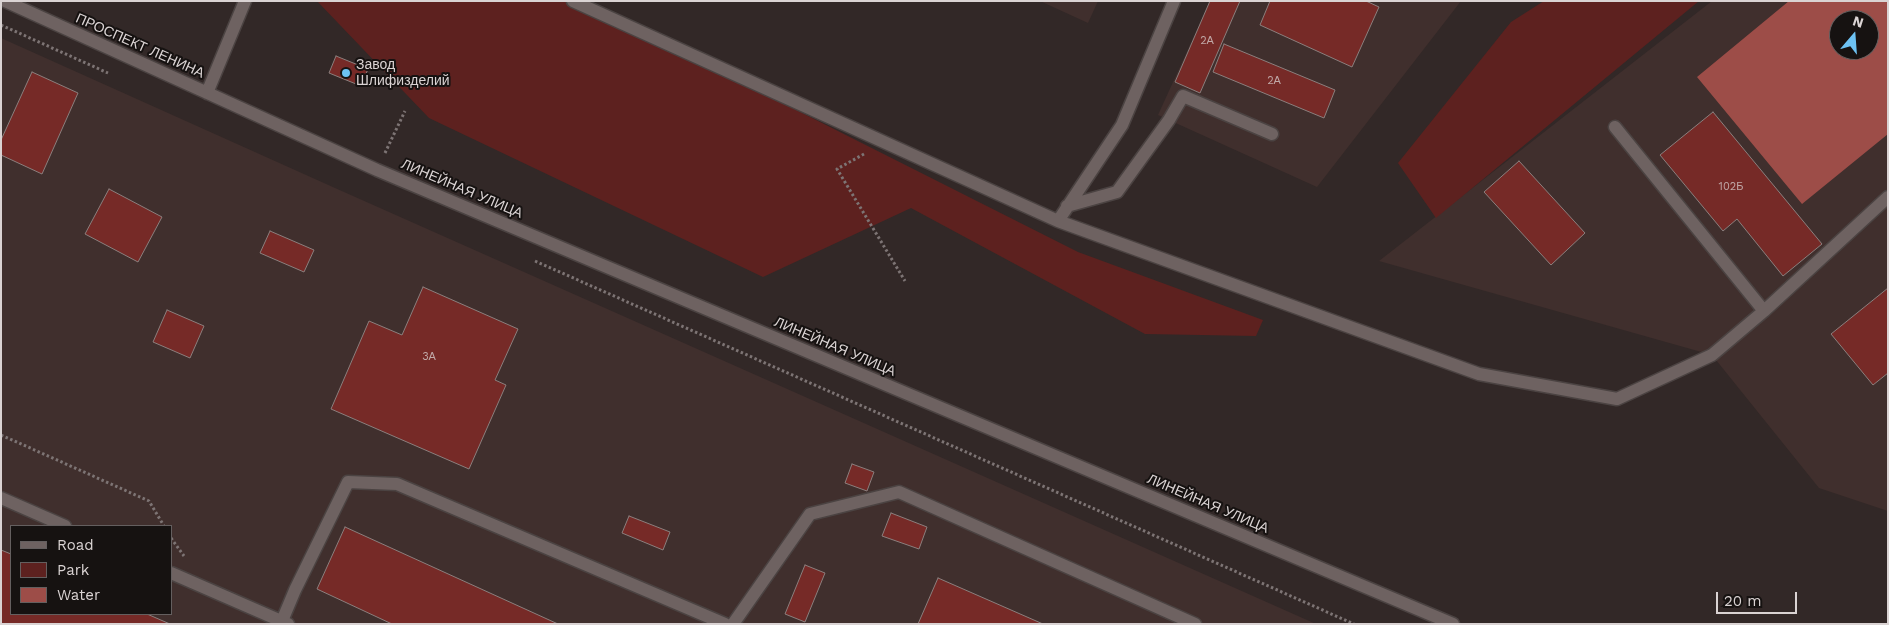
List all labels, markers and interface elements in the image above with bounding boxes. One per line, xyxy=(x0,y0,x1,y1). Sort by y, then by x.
street label: ПРОСПЕКТ ЛЕНИНА xyxy=(73,10,207,82)
north arrow xyxy=(1829,10,1879,60)
text: N xyxy=(1851,12,1866,31)
house number: 2А xyxy=(1200,34,1214,48)
place label: Завод Шлифизделий xyxy=(356,57,450,90)
marker: Завод Шлифизделий xyxy=(340,67,352,79)
house number: 2А xyxy=(1267,74,1281,88)
street label: ЛИНЕЙНАЯ УЛИЦА xyxy=(399,156,525,222)
house number: 102Б xyxy=(1719,180,1743,194)
street label: ЛИНЕЙНАЯ УЛИЦА xyxy=(772,314,898,380)
house number: 3А xyxy=(422,350,436,364)
street label: ЛИНЕЙНАЯ УЛИЦА xyxy=(1145,471,1271,537)
legend xyxy=(10,525,172,615)
text: Road xyxy=(57,536,94,554)
text: Park xyxy=(57,561,89,579)
scale bar xyxy=(1719,582,1800,614)
text: Water xyxy=(57,586,100,604)
text: 20 m xyxy=(1724,592,1762,610)

